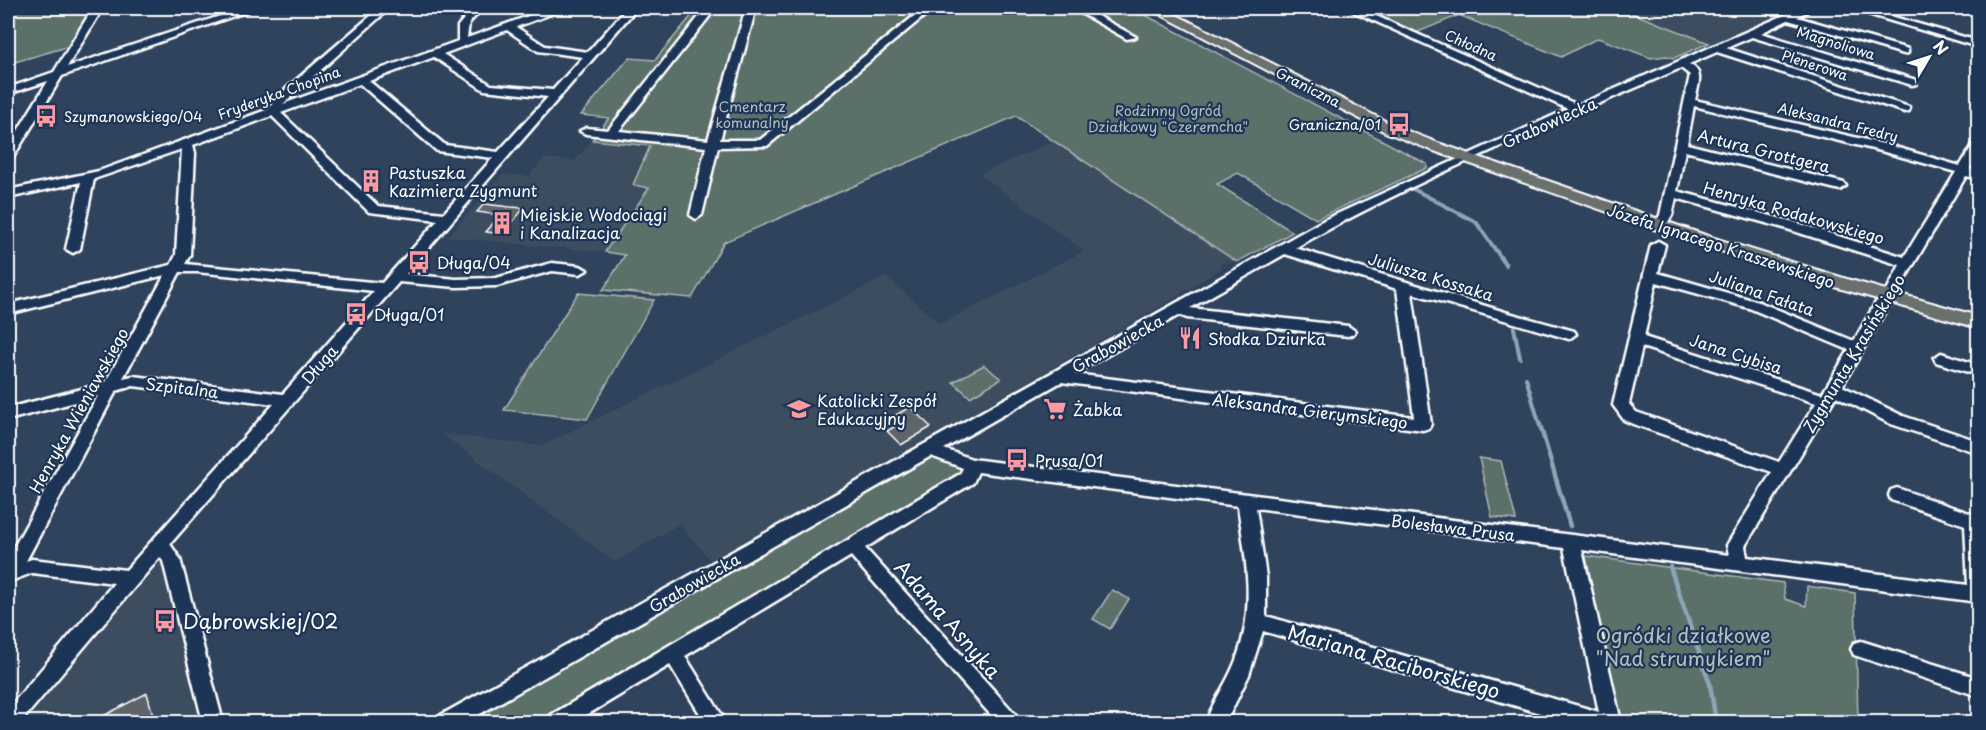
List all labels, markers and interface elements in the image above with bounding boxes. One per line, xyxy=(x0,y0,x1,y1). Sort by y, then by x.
street label: Magnoliowa xyxy=(1794,21,1878,65)
street label: Chłodna xyxy=(1441,24,1501,66)
north arrow xyxy=(1899,27,1959,87)
text: N xyxy=(1928,34,1955,59)
street label: Plenerowa xyxy=(1779,44,1851,86)
street label: Fryderyka Chopina xyxy=(215,61,343,125)
street label: Graniczna xyxy=(1272,62,1344,112)
street label: Grabowiecka xyxy=(1498,90,1600,154)
park label: Cmentarz komunalny xyxy=(715,96,789,133)
street label: Aleksandra Fredry xyxy=(1776,97,1900,147)
park label: Rodzinny Ogród Działkowy "Czeremcha" xyxy=(1088,100,1248,137)
bus stop icon: Szymanowskiego/04 xyxy=(33,103,59,129)
place label: Szymanowskiego/04 xyxy=(64,106,203,127)
bus stop icon: Graniczna/01 xyxy=(1386,111,1412,137)
place label: Graniczna/01 xyxy=(1289,114,1381,135)
street label: Artura Grottgera xyxy=(1695,122,1833,178)
place label: Pastuszka Kazimiera Zygmunt xyxy=(389,160,538,202)
building icon: Pastuszka Kazimiera Zygmunt xyxy=(358,168,384,194)
street label: Henryka Rodakowskiego xyxy=(1701,175,1887,249)
street label: Józefa Ignacego Kraszewskiego xyxy=(1604,197,1838,293)
place label: Miejskie Wodociągi i Kanalizacja xyxy=(520,202,667,244)
building icon: Miejskie Wodociągi i Kanalizacja xyxy=(489,210,515,236)
street label: Juliusza Kossaka xyxy=(1365,245,1497,307)
bus stop icon: Długa/04 xyxy=(406,249,432,275)
place label: Długa/04 xyxy=(437,250,511,274)
street label: Juliana Fałata xyxy=(1706,263,1818,321)
street label: Zygmunta Krasińskiego xyxy=(1796,269,1910,437)
bus stop icon: Długa/01 xyxy=(343,301,369,327)
place label: Długa/01 xyxy=(374,302,444,326)
street label: Grabowiecka xyxy=(1067,308,1167,378)
street label: Henryka Wieniawskiego xyxy=(22,323,134,497)
restaurant icon: Słodka Dziurka xyxy=(1177,325,1203,351)
place label: Słodka Dziurka xyxy=(1208,326,1326,350)
street label: Jana Cybisa xyxy=(1687,327,1785,379)
street label: Długa xyxy=(295,339,343,389)
street label: Szpitalna xyxy=(144,371,220,403)
street label: Aleksandra Gierymskiego xyxy=(1211,386,1409,434)
place label: Katolicki Zespół Edukacyjny xyxy=(817,388,937,430)
school or university icon: Katolicki Zespół Edukacyjny xyxy=(786,396,812,422)
supermarket icon: Żabka xyxy=(1042,396,1068,422)
place label: Żabka xyxy=(1073,397,1122,421)
bus stop icon: Prusa/01 xyxy=(1004,447,1030,473)
place label: Prusa/01 xyxy=(1035,448,1104,472)
street label: Bolesława Prusa xyxy=(1390,507,1516,547)
street label: Grabowiecka xyxy=(644,546,744,618)
street label: Adama Asnyka xyxy=(888,553,1009,685)
place label: Dąbrowskiej/02 xyxy=(183,606,338,636)
bus stop icon: Dąbrowskiej/02 xyxy=(152,608,178,634)
street label: Mariana Raciborskiego xyxy=(1284,616,1504,706)
park label: Ogródki działkowe "Nad strumykiem" xyxy=(1595,620,1771,673)

